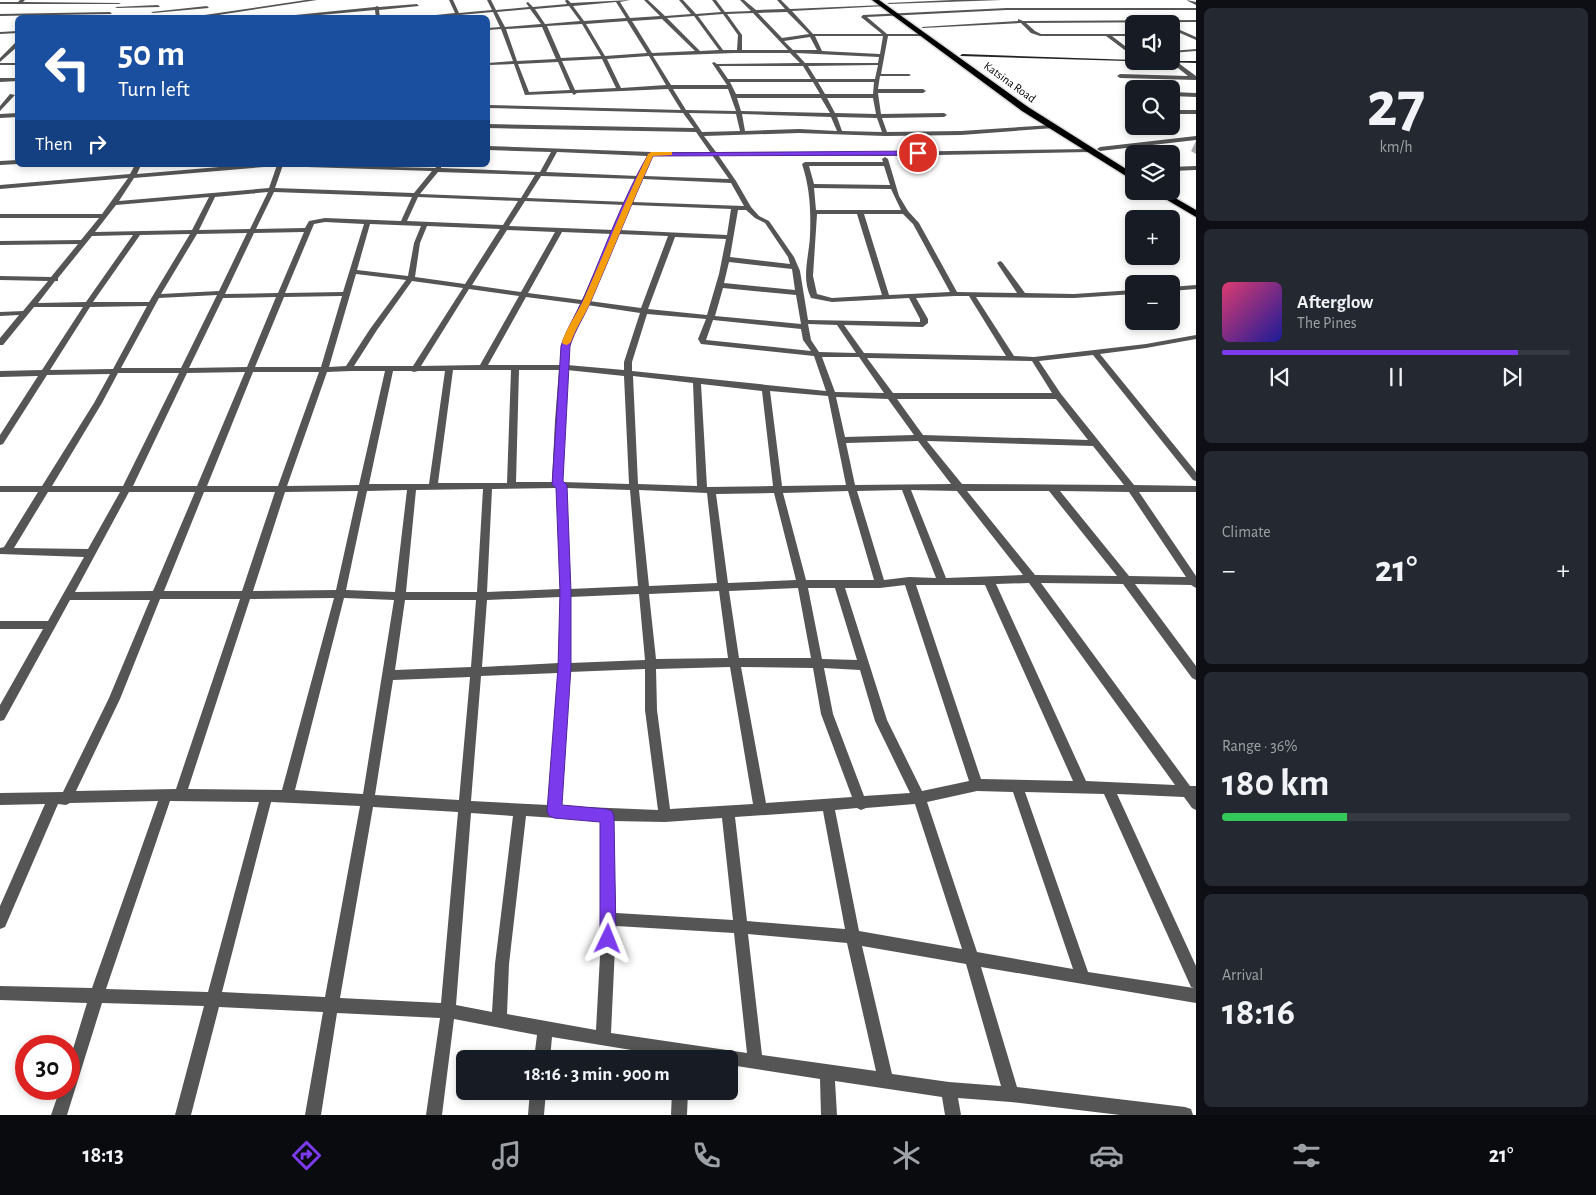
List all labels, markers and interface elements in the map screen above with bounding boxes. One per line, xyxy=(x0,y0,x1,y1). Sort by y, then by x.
map controls xyxy=(1125,15,1180,330)
button: sound xyxy=(1125,15,1180,70)
icon: left xyxy=(35,35,100,100)
text: 50 m xyxy=(118,37,185,72)
street label: Katsina Road xyxy=(982,59,1038,105)
text: 27 xyxy=(1367,73,1425,138)
text: Turn left xyxy=(118,78,190,100)
button: search xyxy=(1125,80,1180,135)
icon: right xyxy=(83,130,111,158)
pin xyxy=(897,132,939,174)
text: Then xyxy=(35,135,73,154)
icon: arrive xyxy=(904,139,932,167)
text: km/h xyxy=(1379,139,1413,155)
button: layers xyxy=(1125,145,1180,200)
button: + xyxy=(1125,210,1180,265)
button: − xyxy=(1125,275,1180,330)
text: Afterglow xyxy=(1297,293,1373,312)
text: The Pines xyxy=(1297,315,1357,331)
icon: previous xyxy=(1266,363,1294,391)
icon: pause xyxy=(1382,363,1410,391)
icon: next xyxy=(1498,363,1526,391)
text: Climate xyxy=(1222,524,1271,540)
text: 21° xyxy=(1375,551,1417,589)
text: − xyxy=(1222,557,1235,585)
text: + xyxy=(1557,557,1570,585)
text: Range · 36% xyxy=(1222,738,1297,754)
text: 180 km xyxy=(1222,765,1329,803)
position arrow xyxy=(581,912,633,964)
text: Arrival xyxy=(1222,967,1263,983)
text: 18:16 xyxy=(1222,994,1295,1032)
speed limit sign: 30 xyxy=(15,1035,80,1100)
text: 18:16 · 3 min · 900 m xyxy=(524,1065,670,1084)
icon: directions xyxy=(289,1138,324,1173)
icon: music xyxy=(489,1138,524,1173)
icon: phone xyxy=(689,1138,724,1173)
icon: climate xyxy=(889,1138,924,1173)
icon: car xyxy=(1089,1138,1124,1173)
icon: filters xyxy=(1289,1138,1324,1173)
text: 18:13 xyxy=(83,1144,124,1166)
text: 21° xyxy=(1489,1144,1513,1166)

